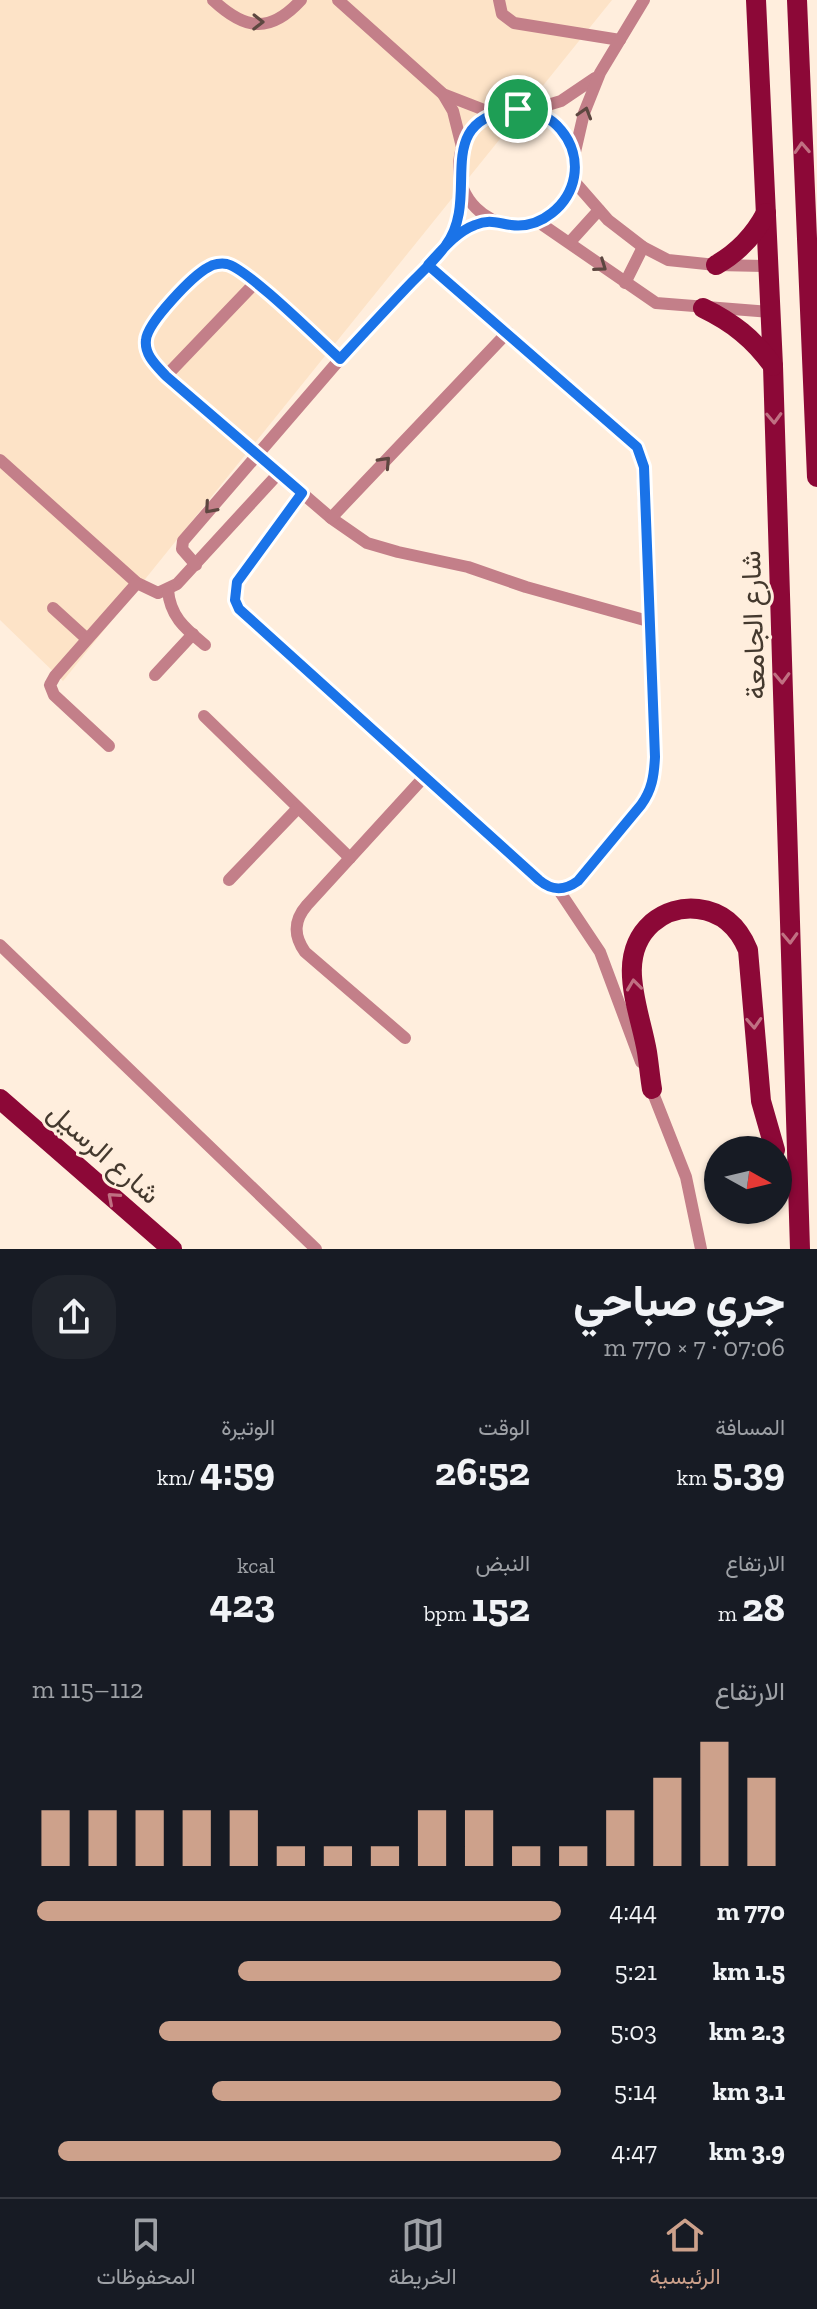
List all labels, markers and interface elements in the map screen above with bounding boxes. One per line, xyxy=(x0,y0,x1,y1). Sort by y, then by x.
one-way arrow xyxy=(252,14,264,31)
pin xyxy=(484,75,552,143)
icon: arrive xyxy=(496,87,540,131)
one-way arrow xyxy=(575,107,591,121)
one-way arrow xyxy=(793,141,810,153)
one-way arrow xyxy=(592,256,607,271)
one-way arrow xyxy=(766,412,783,425)
one-way arrow xyxy=(376,457,390,471)
one-way arrow xyxy=(205,499,220,514)
street label: شارع الجامعة xyxy=(734,550,774,700)
one-way arrow xyxy=(774,672,791,685)
one-way arrow xyxy=(782,932,799,945)
one-way arrow xyxy=(625,978,642,991)
one-way arrow xyxy=(745,1017,762,1030)
street label: شارع الرسيل xyxy=(40,1095,167,1212)
north arrow xyxy=(704,1136,792,1224)
map controls xyxy=(704,1136,792,1224)
one-way arrow xyxy=(108,1193,122,1208)
text: جري صباحي xyxy=(573,1274,785,1327)
button: share xyxy=(32,1275,116,1359)
text: 07:06 · 7 × 770 m xyxy=(604,1331,785,1363)
text: الوتيرة xyxy=(221,1414,275,1441)
text: الوقت xyxy=(478,1414,530,1441)
text: المسافة xyxy=(715,1414,785,1441)
text: 4:59 xyxy=(200,1447,275,1495)
text: 26:52 xyxy=(435,1447,530,1495)
text: 5.39 xyxy=(712,1447,785,1495)
text: /km xyxy=(157,1464,200,1491)
text: km xyxy=(677,1464,712,1491)
text: النبض xyxy=(476,1550,530,1577)
text: الارتفاع xyxy=(725,1550,785,1577)
text: kcal xyxy=(237,1552,275,1579)
text: 423 xyxy=(209,1579,275,1627)
text: 152 xyxy=(471,1583,530,1631)
text: 28 xyxy=(742,1583,785,1631)
text: bpm xyxy=(424,1600,471,1627)
text: m xyxy=(718,1600,742,1627)
text: 112–115 m xyxy=(32,1673,143,1705)
text: الارتفاع xyxy=(714,1675,785,1707)
text: 4:44 xyxy=(609,1895,657,1927)
text: 770 m xyxy=(717,1895,785,1927)
text: 5:21 xyxy=(614,1955,657,1987)
text: 1.5 km xyxy=(713,1955,785,1987)
text: 5:03 xyxy=(610,2015,657,2047)
text: 2.3 km xyxy=(709,2015,785,2047)
text: 5:14 xyxy=(614,2075,657,2107)
text: 3.1 km xyxy=(713,2075,785,2107)
text: 4:47 xyxy=(611,2135,657,2167)
text: 3.9 km xyxy=(709,2135,785,2167)
tab: المحفوظات xyxy=(96,2213,196,2296)
tab: الخريطة xyxy=(388,2213,457,2296)
tab: الرئيسية xyxy=(649,2213,721,2296)

